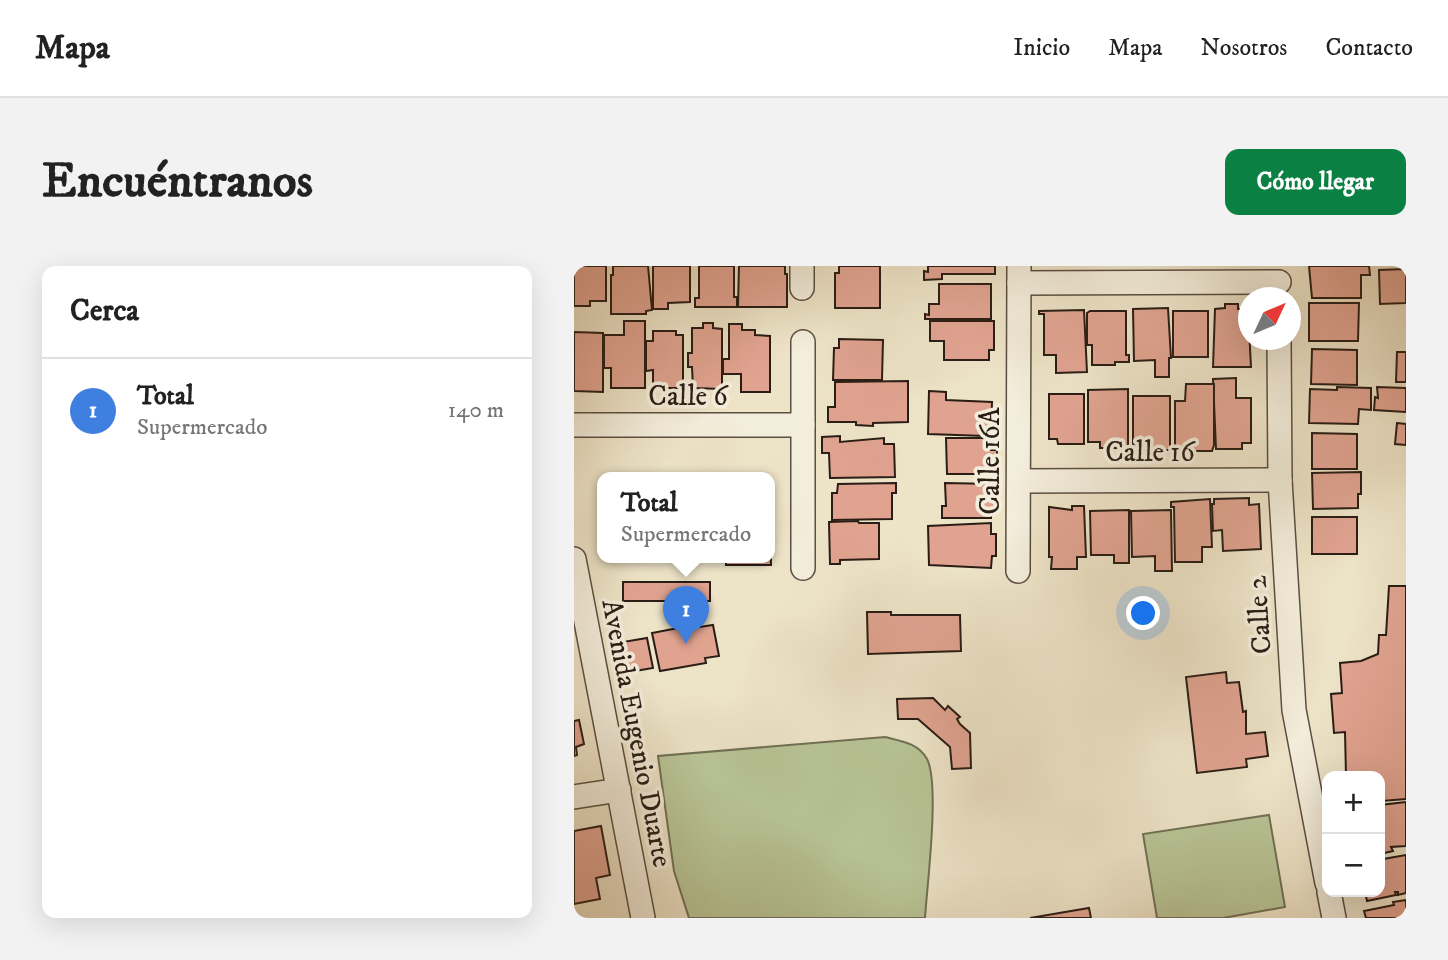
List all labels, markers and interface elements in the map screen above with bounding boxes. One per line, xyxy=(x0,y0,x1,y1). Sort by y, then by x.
text: Mapa xyxy=(35,28,110,69)
text: Inicio xyxy=(1013,33,1070,63)
text: Mapa xyxy=(1108,33,1163,63)
text: Nosotros xyxy=(1201,33,1287,63)
text: Contacto xyxy=(1325,33,1413,63)
button: Cómo llegar xyxy=(1225,149,1406,215)
text: Encuéntranos xyxy=(42,151,313,213)
north arrow xyxy=(1238,287,1301,350)
text: Cerca xyxy=(70,293,139,330)
street label: Calle 6 xyxy=(648,379,729,414)
text: Total xyxy=(137,380,194,413)
text: 1 xyxy=(89,396,97,425)
text: 140 m xyxy=(448,396,504,425)
street label: Calle 16A xyxy=(973,406,1008,515)
text: Supermercado xyxy=(137,413,267,442)
street label: Calle 16 xyxy=(1105,435,1196,470)
popup xyxy=(597,472,775,563)
text: Total xyxy=(621,487,678,520)
text: Supermercado xyxy=(621,520,751,549)
street label: Calle 2 xyxy=(1239,574,1280,655)
pin: 1 xyxy=(663,586,709,644)
street label: Avenida Eugenio Duarte xyxy=(593,596,680,870)
your location xyxy=(1126,596,1160,630)
map controls xyxy=(1322,771,1385,897)
button: + xyxy=(1322,771,1385,834)
button: − xyxy=(1322,834,1385,897)

